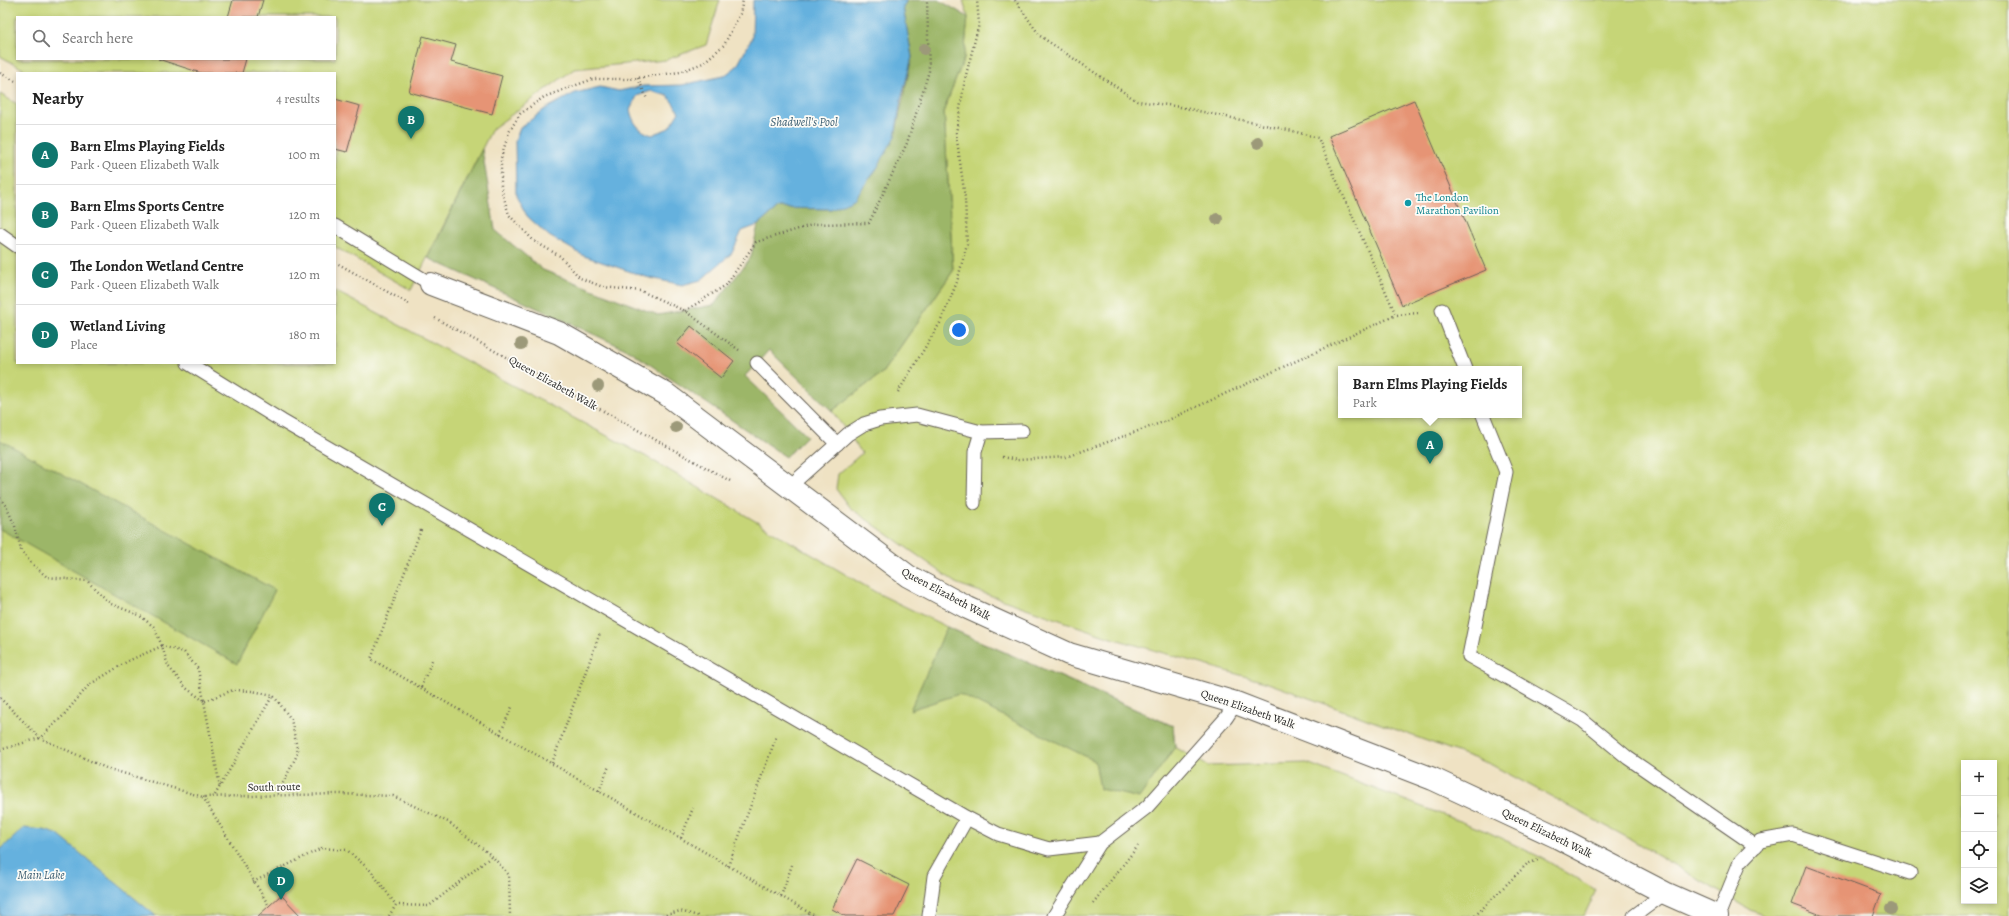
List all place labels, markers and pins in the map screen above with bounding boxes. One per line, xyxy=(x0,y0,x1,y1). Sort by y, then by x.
pin: B xyxy=(398,106,424,139)
place label: The London Marathon Pavilion xyxy=(1416,190,1499,218)
marker: The London Marathon Pavilion xyxy=(1403,198,1413,208)
pin: A xyxy=(1417,431,1443,464)
pin: C xyxy=(369,493,395,526)
pin: D xyxy=(268,867,294,900)

